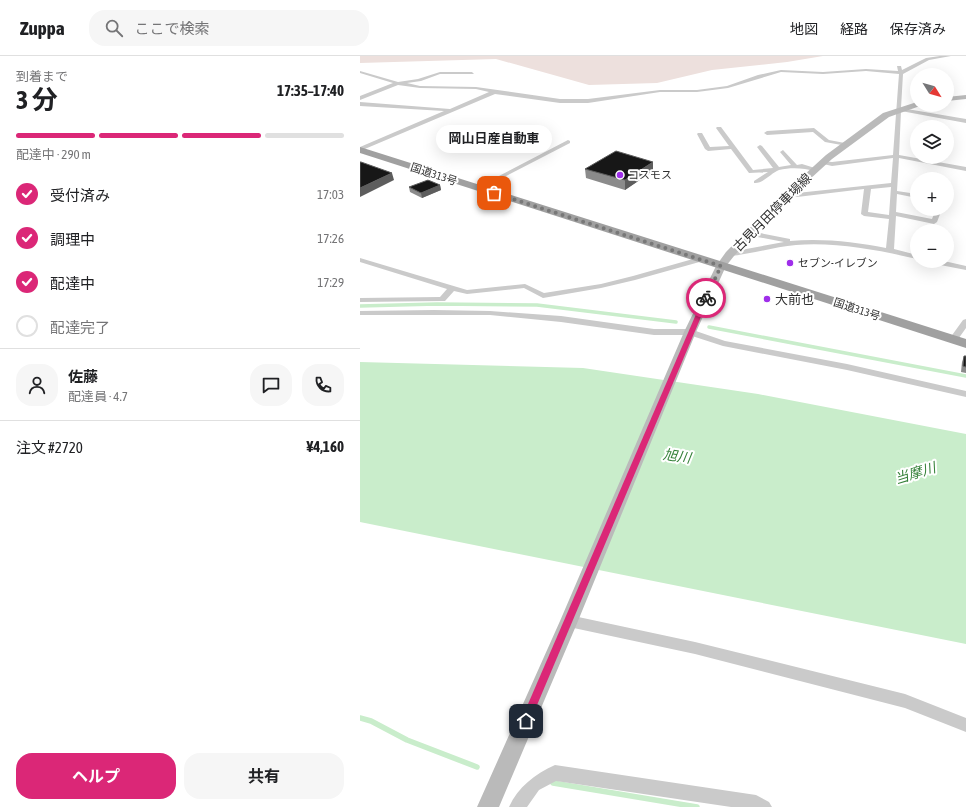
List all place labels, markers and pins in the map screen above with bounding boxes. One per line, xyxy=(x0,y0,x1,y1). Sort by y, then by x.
callout: 岡山日産自動車 xyxy=(436,125,552,153)
place label: コスモス xyxy=(628,169,672,181)
marker: コスモス xyxy=(615,170,625,180)
pin xyxy=(477,176,511,210)
place label: セブン-イレブン xyxy=(798,257,878,269)
marker: セブン-イレブン xyxy=(785,258,795,268)
place label: 大前也 xyxy=(775,292,814,307)
marker: 大前也 xyxy=(762,294,772,304)
pin xyxy=(509,704,543,738)

